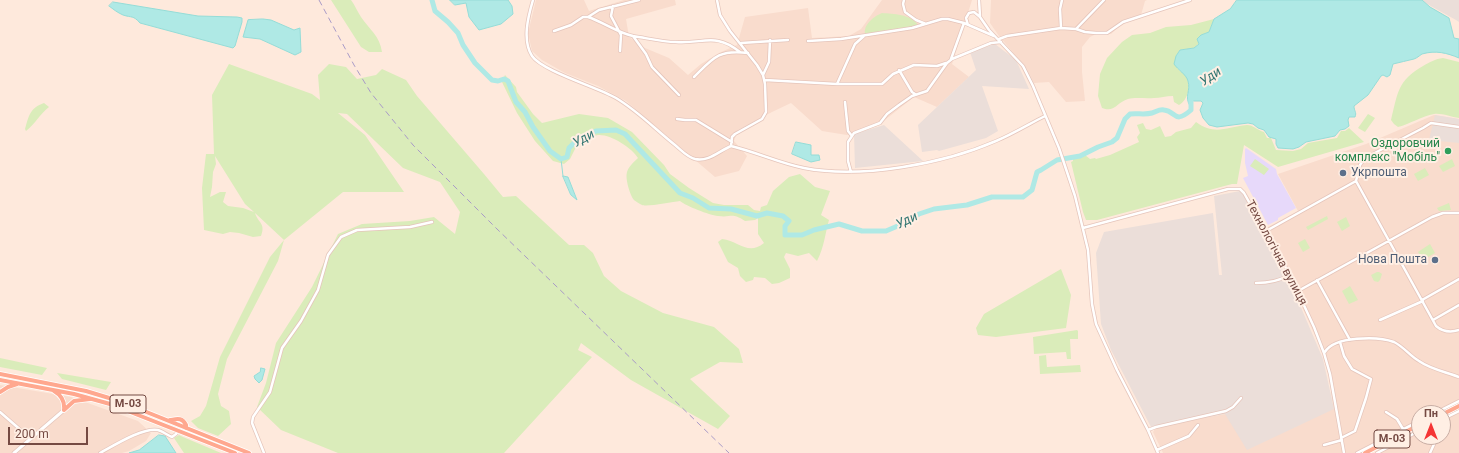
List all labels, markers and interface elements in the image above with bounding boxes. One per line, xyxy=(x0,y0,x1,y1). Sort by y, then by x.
water label: Уди xyxy=(1197,64,1225,90)
water label: Уди xyxy=(570,127,598,151)
place label: Оздоровчий комплекс "Мобіль" xyxy=(1335,137,1440,165)
marker: Оздоровчий комплекс "Мобіль" xyxy=(1443,146,1453,156)
place label: Укрпошта xyxy=(1351,166,1407,180)
marker: Укрпошта xyxy=(1338,168,1348,178)
street label: Технологічна вулиця xyxy=(1242,198,1310,308)
water label: Уди xyxy=(894,209,920,233)
place label: Нова Пошта xyxy=(1358,253,1427,267)
marker: Нова Пошта xyxy=(1430,255,1440,265)
road number: М-03 xyxy=(110,395,146,413)
north arrow xyxy=(1411,405,1451,445)
text: Пн xyxy=(1424,407,1438,420)
scale bar xyxy=(10,419,90,445)
text: 200 m xyxy=(15,427,49,441)
road number: М-03 xyxy=(1374,430,1410,448)

